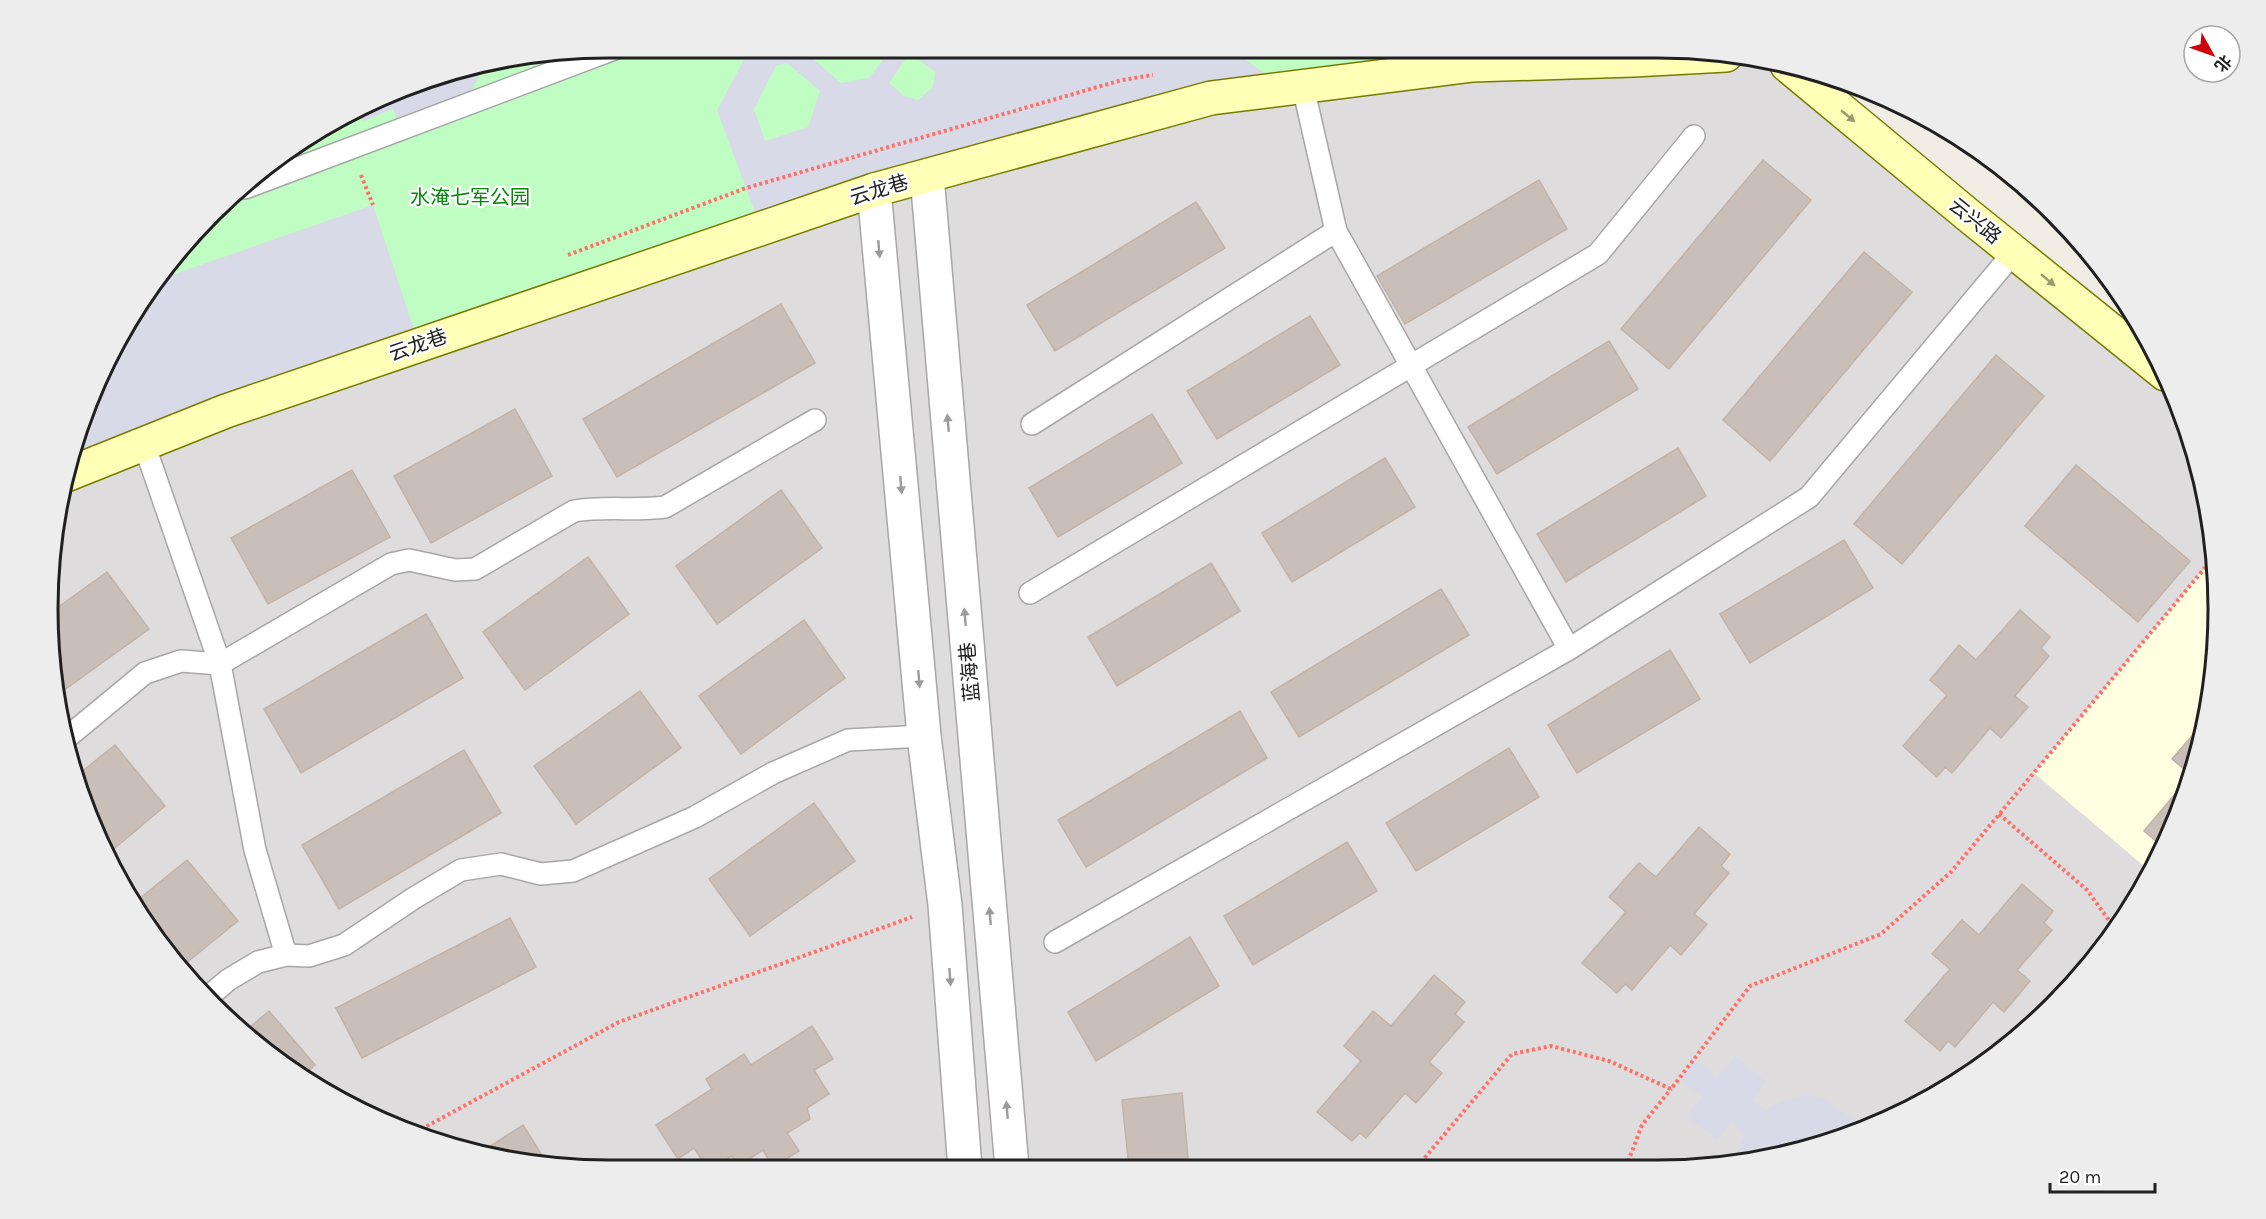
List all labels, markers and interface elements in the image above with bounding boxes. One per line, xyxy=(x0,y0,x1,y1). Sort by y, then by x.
north arrow xyxy=(2182,24,2242,84)
text: 北 xyxy=(2211,51,2236,76)
one-way arrow xyxy=(1841,109,1856,121)
street label: 云龙巷 xyxy=(847,170,911,210)
park label: 水淹七军公园 xyxy=(410,186,530,209)
street label: 云兴路 xyxy=(1944,193,2006,249)
one-way arrow xyxy=(874,239,884,258)
one-way arrow xyxy=(2040,273,2056,286)
street label: 云龙巷 xyxy=(386,324,450,366)
one-way arrow xyxy=(944,413,953,432)
one-way arrow xyxy=(896,475,906,494)
one-way arrow xyxy=(960,607,970,626)
street label: 蓝海巷 xyxy=(956,641,984,703)
one-way arrow xyxy=(914,669,924,688)
one-way arrow xyxy=(985,906,995,925)
one-way arrow xyxy=(946,968,955,987)
one-way arrow xyxy=(1002,1101,1012,1120)
scale bar xyxy=(2050,1156,2155,1194)
text: 20 m xyxy=(2059,1166,2101,1188)

